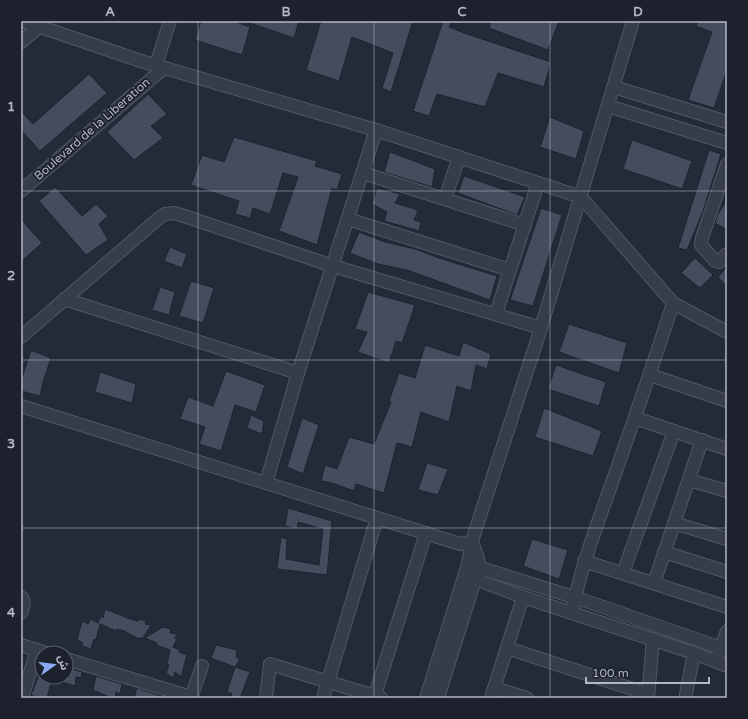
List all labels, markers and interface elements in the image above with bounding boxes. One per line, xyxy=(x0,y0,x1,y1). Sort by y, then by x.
text: A xyxy=(105,4,115,20)
text: B xyxy=(281,4,291,20)
text: C xyxy=(457,4,467,20)
text: D xyxy=(633,4,643,20)
street label: Boulevard de la Liberation xyxy=(31,75,153,183)
text: 1 xyxy=(7,99,15,115)
text: 2 xyxy=(7,268,15,284)
text: 3 xyxy=(7,436,15,452)
text: 4 xyxy=(7,605,16,621)
north arrow xyxy=(34,645,74,685)
text: ش xyxy=(55,654,71,672)
scale bar xyxy=(586,659,709,685)
text: 100 m xyxy=(592,666,629,680)

